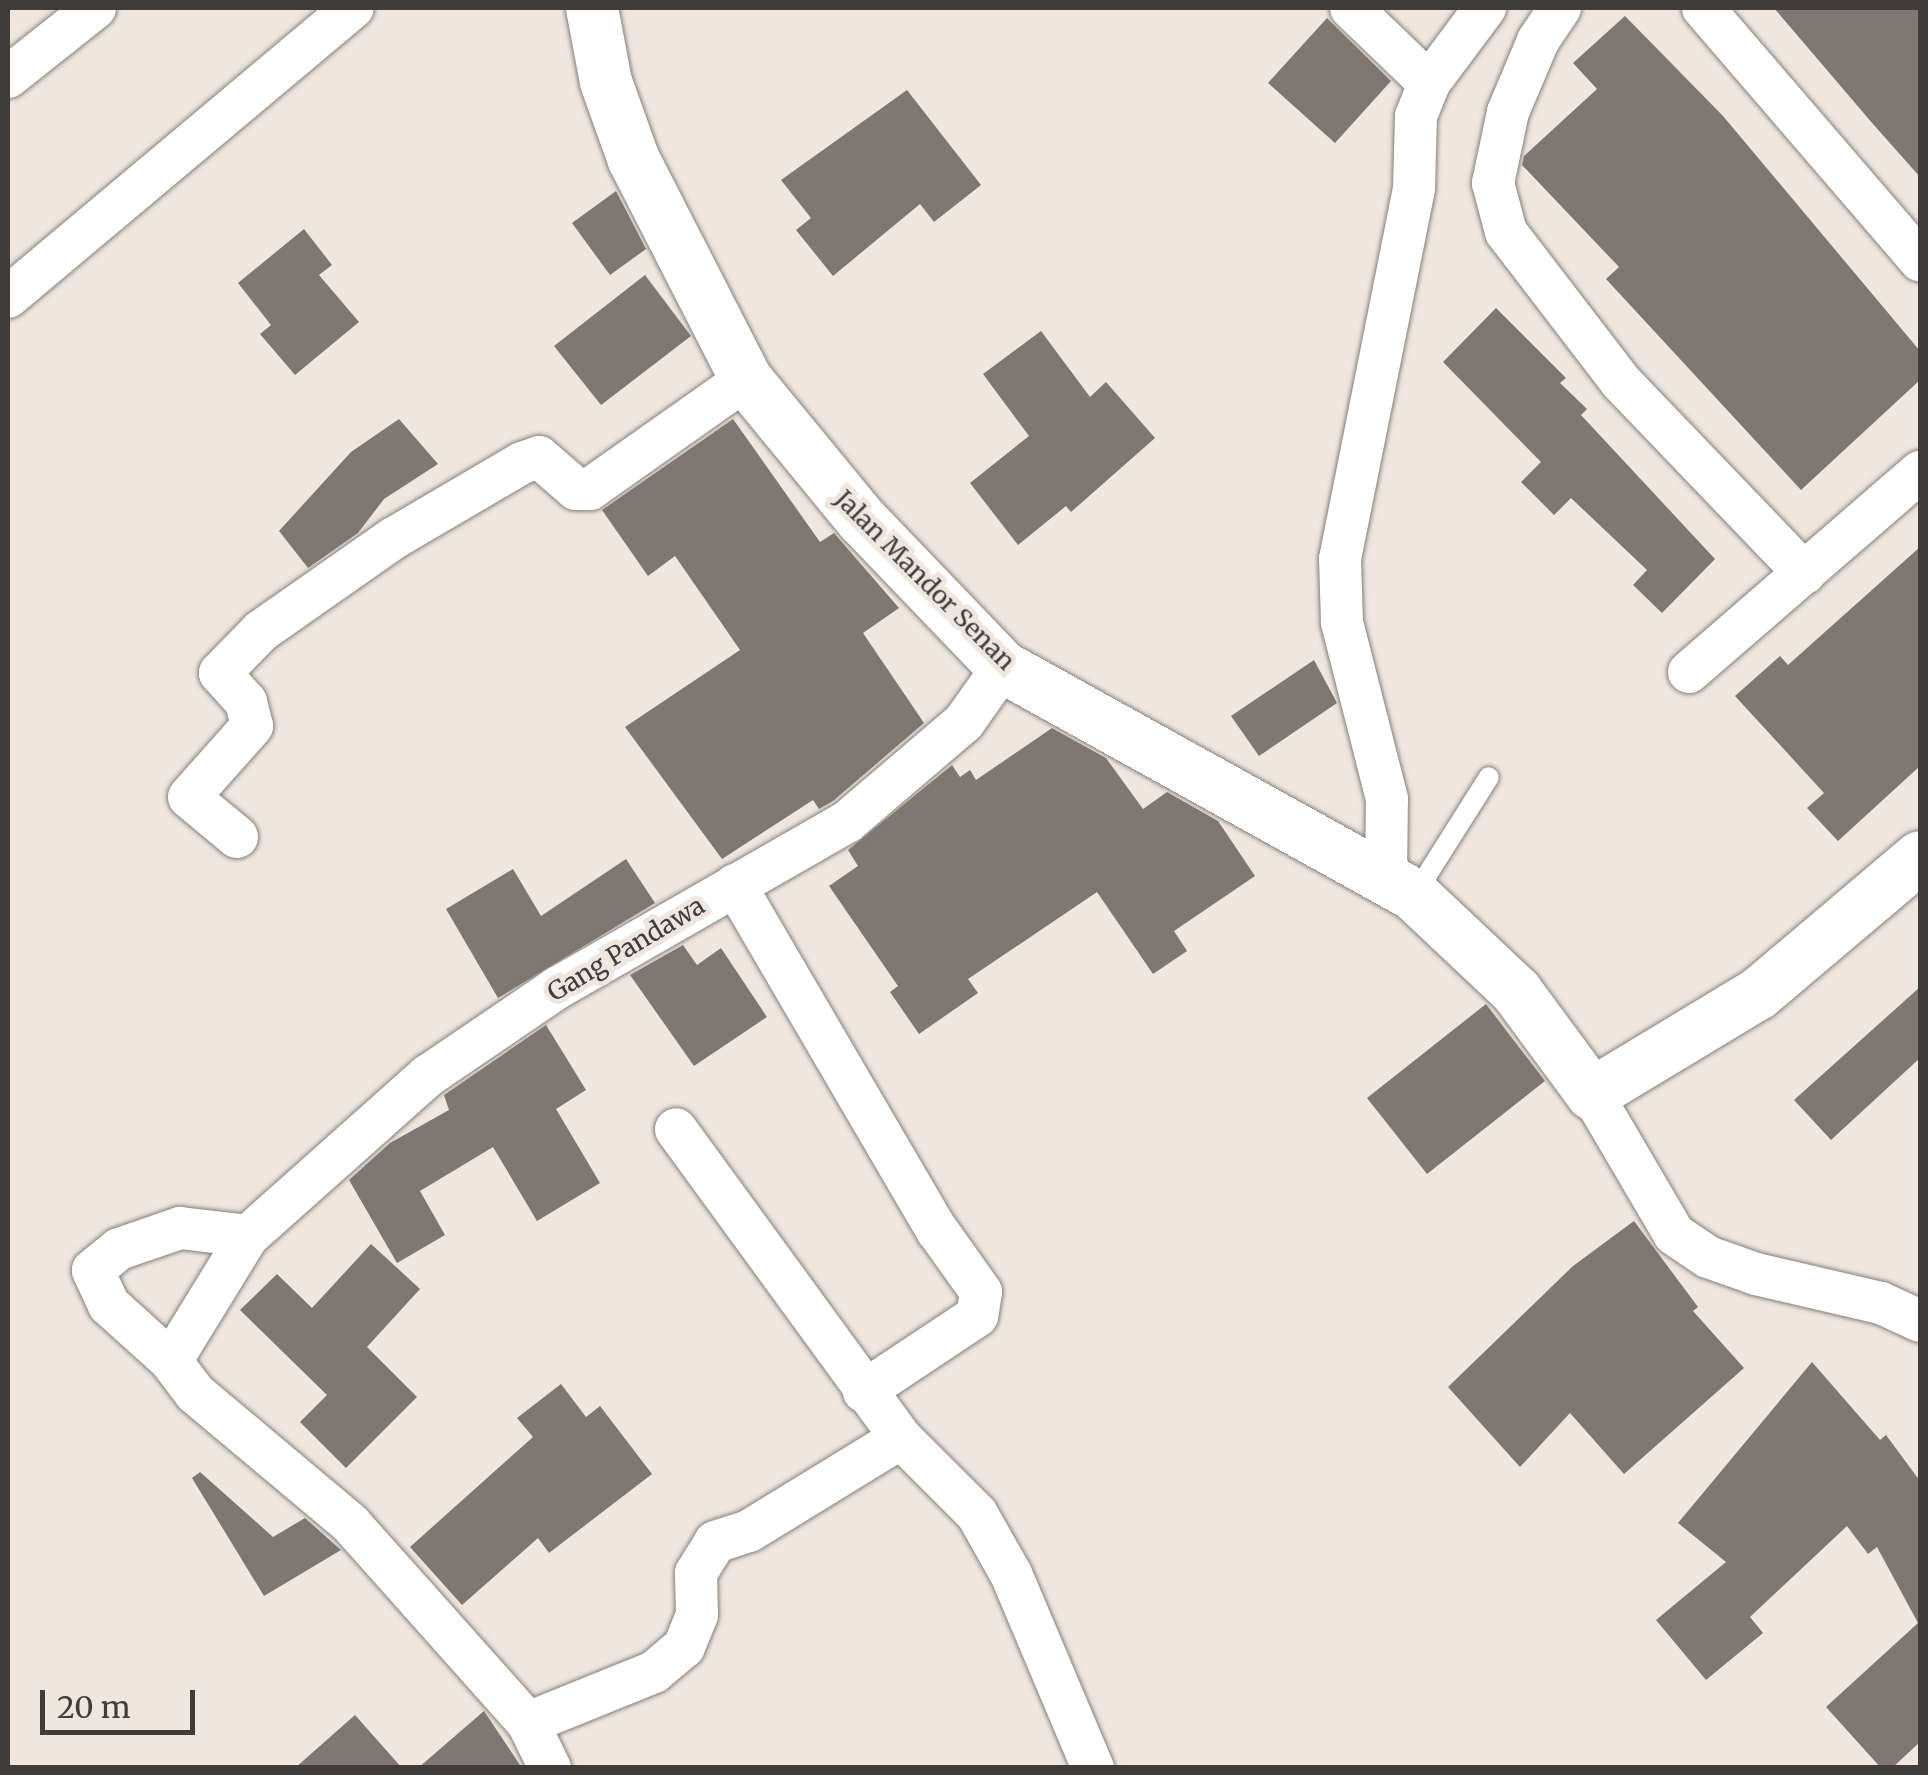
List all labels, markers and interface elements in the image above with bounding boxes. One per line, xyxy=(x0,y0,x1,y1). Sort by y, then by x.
street label: Jalan Mandor Senan xyxy=(829,484,1021,676)
street label: Gang Pandawa xyxy=(542,890,710,1008)
scale bar xyxy=(45,1670,200,1732)
text: 20 m xyxy=(57,1688,130,1726)

